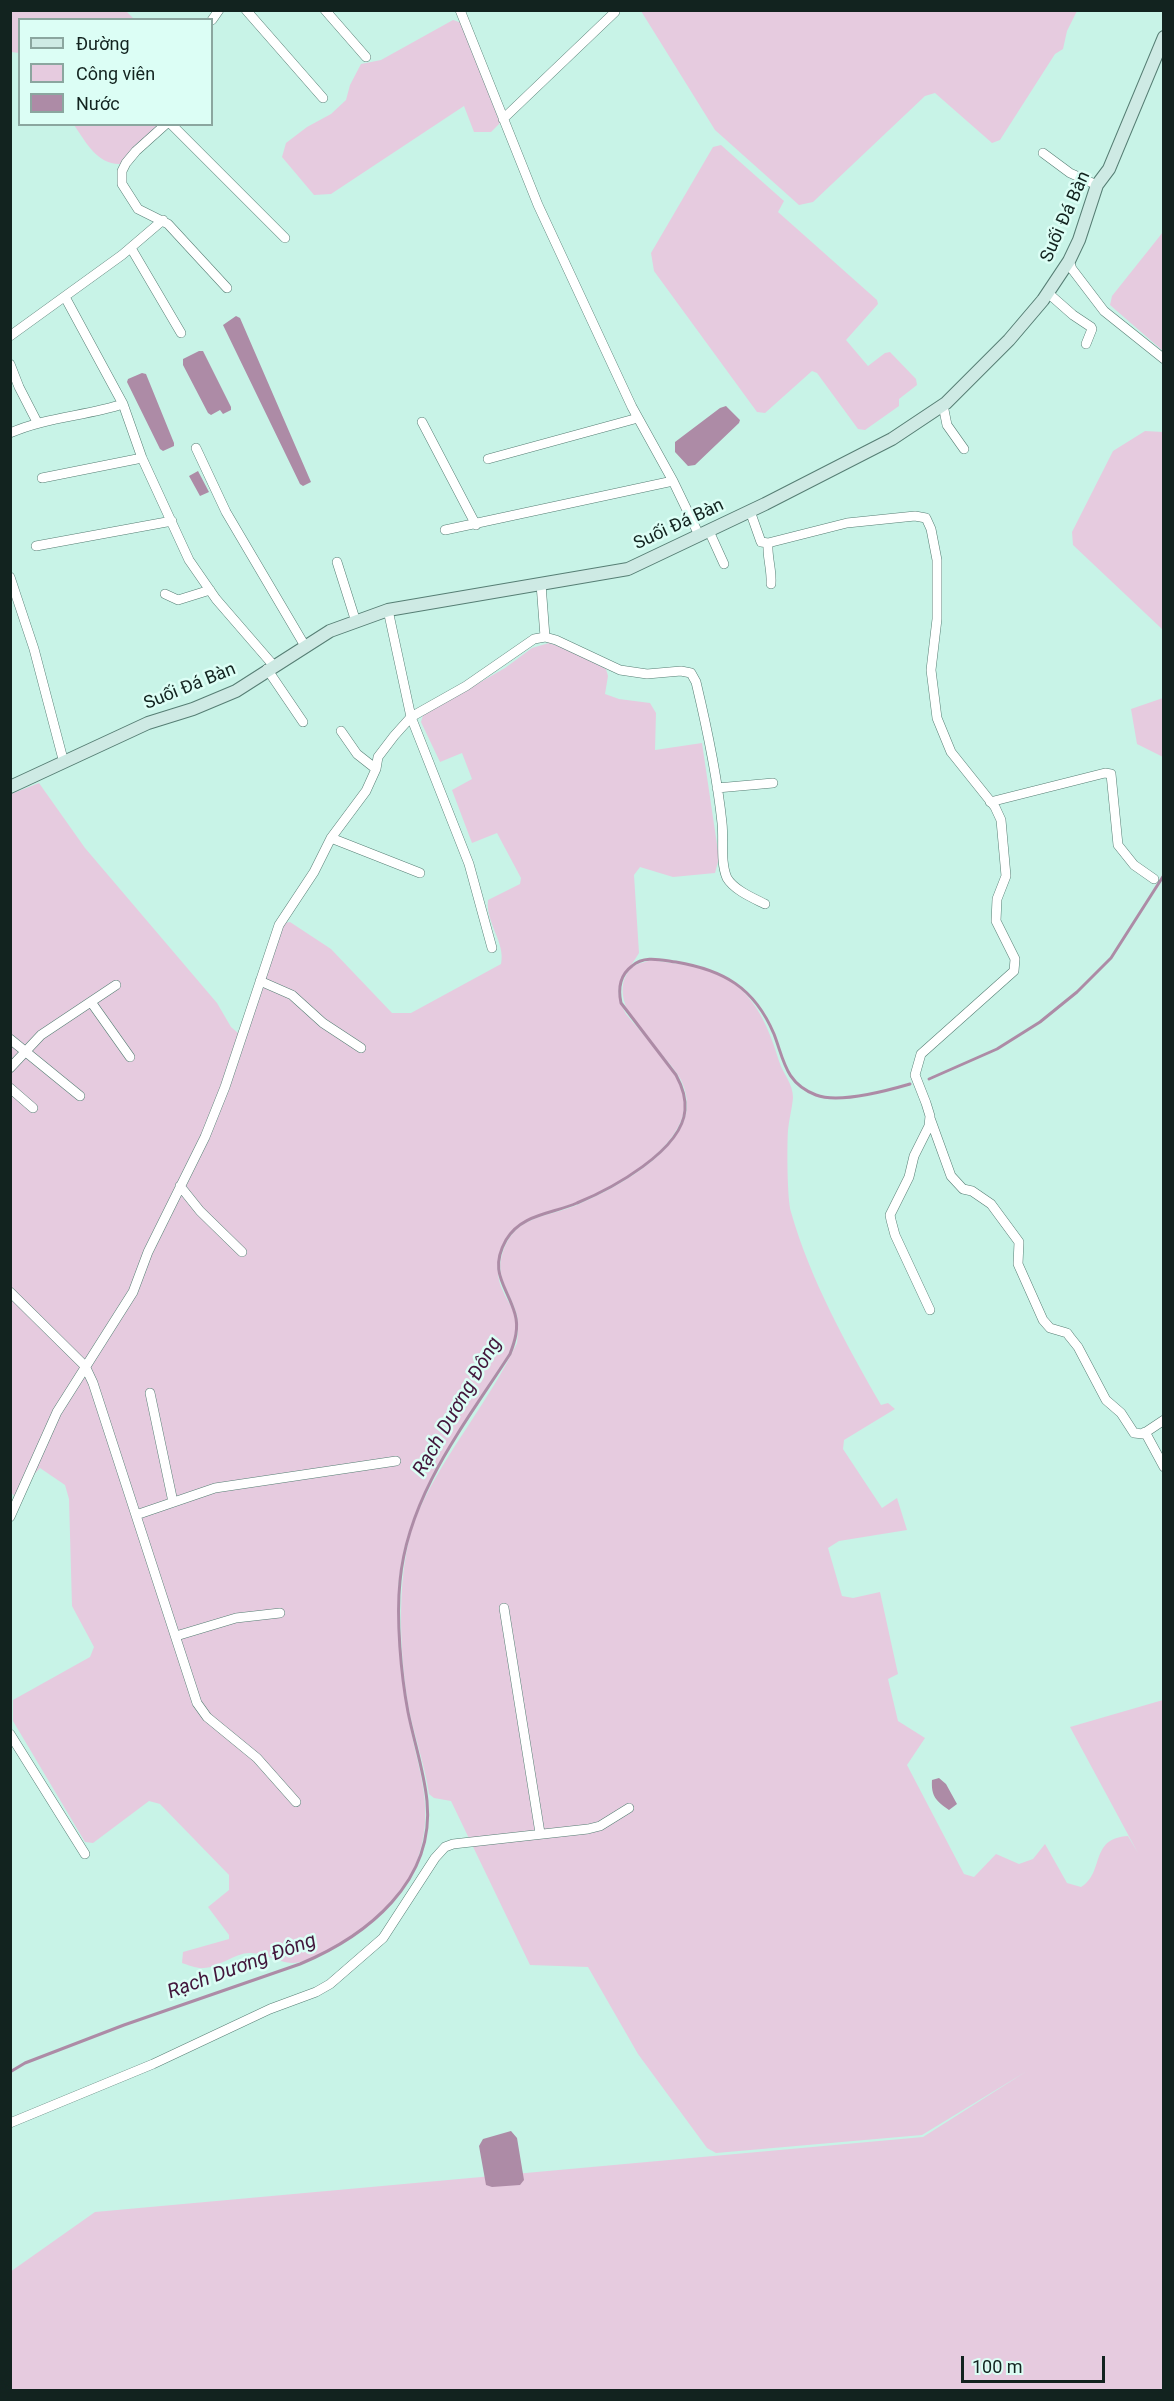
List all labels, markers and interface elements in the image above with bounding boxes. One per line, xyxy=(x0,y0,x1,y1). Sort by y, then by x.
legend xyxy=(18,18,213,126)
text: Đường xyxy=(76,33,130,54)
text: Công viên xyxy=(76,63,155,84)
text: Nước xyxy=(76,93,120,114)
street label: Suối Đá Bàn xyxy=(1036,168,1096,266)
street label: Suối Đá Bàn xyxy=(630,495,728,555)
street label: Suối Đá Bàn xyxy=(141,659,239,715)
water label: Rạch Dương Đông xyxy=(409,1333,507,1481)
water label: Rạch Dương Đông xyxy=(164,1929,320,2005)
scale bar xyxy=(964,2344,1108,2382)
text: 100 m xyxy=(972,2356,1023,2377)

